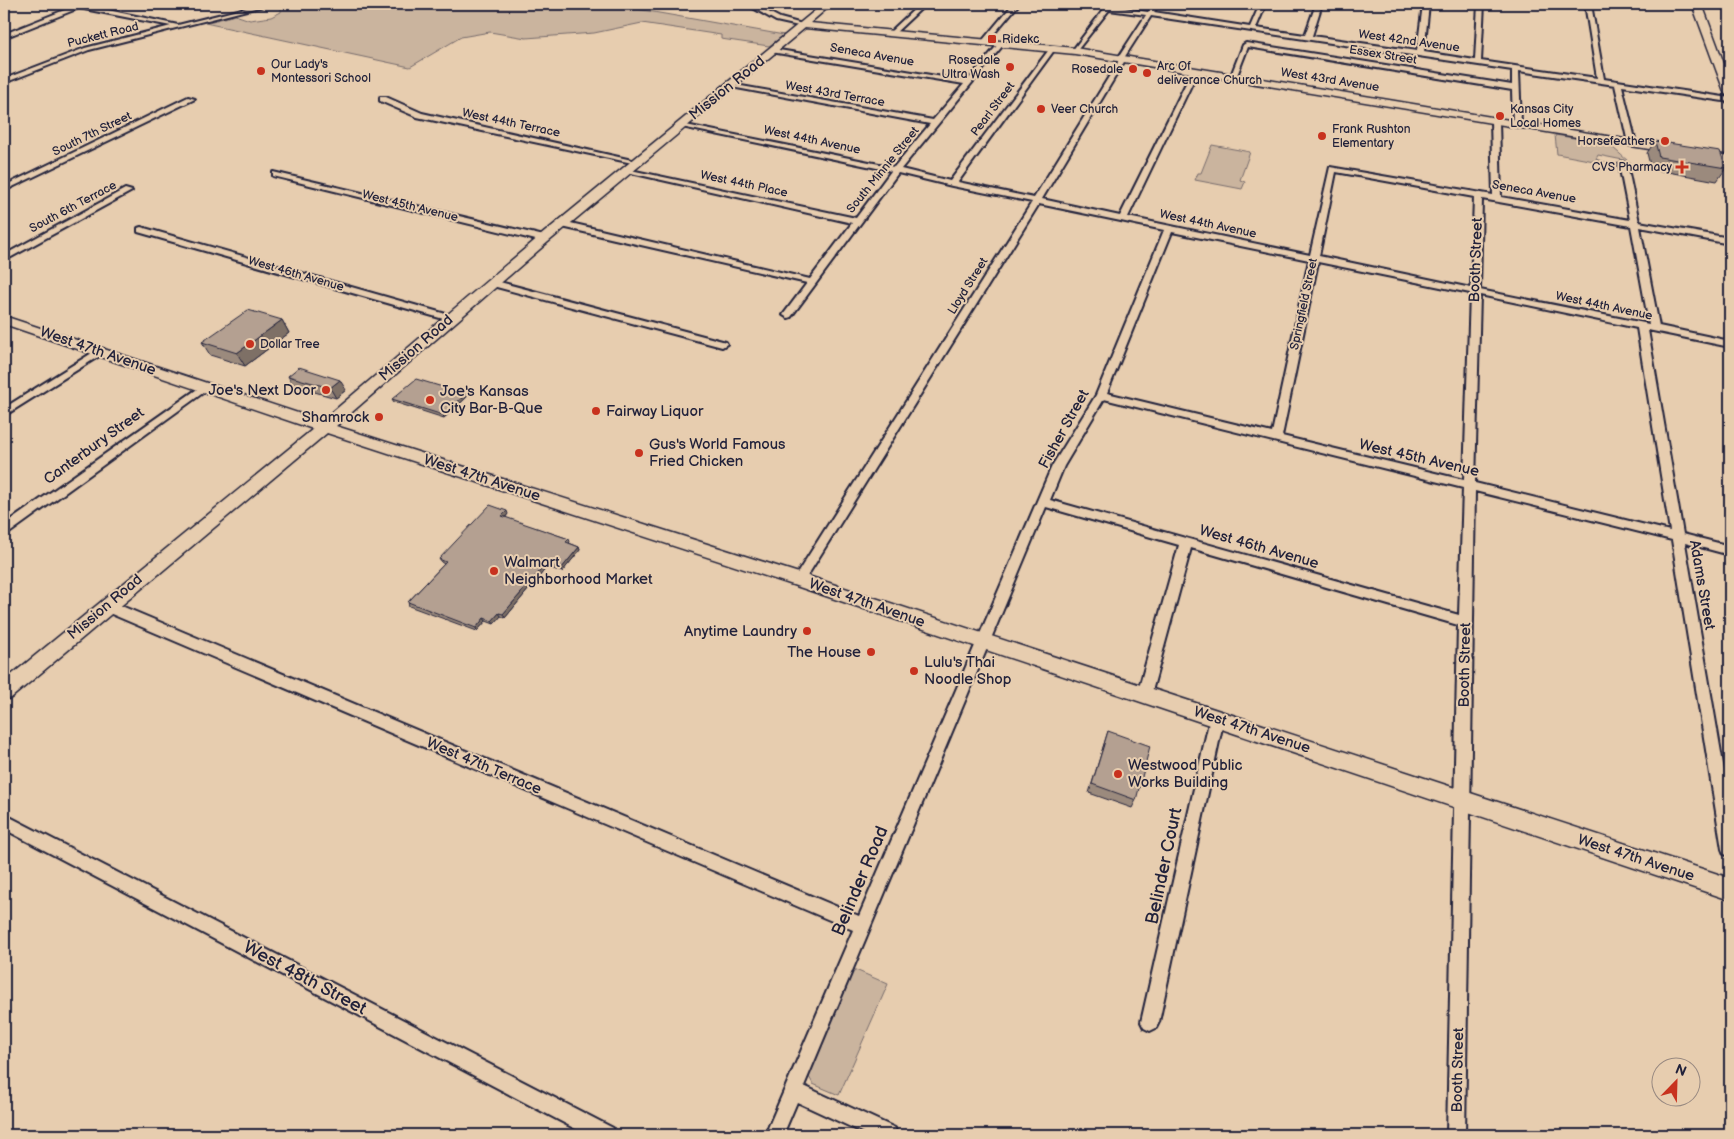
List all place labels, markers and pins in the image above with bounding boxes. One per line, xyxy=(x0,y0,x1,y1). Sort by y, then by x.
place label: Ridekc xyxy=(1002,32,1039,47)
marker: Ridekc xyxy=(986,33,998,45)
place label: Rosedale Ultra Wash xyxy=(942,53,1000,82)
place label: Our Lady's Montessori School xyxy=(271,57,371,86)
place label: Arc Of deliverance Church xyxy=(1157,59,1262,88)
marker: Rosedale Ultra Wash xyxy=(1004,61,1016,73)
place label: Rosedale xyxy=(1071,62,1123,77)
marker: Rosedale xyxy=(1127,63,1139,75)
marker: Our Lady's Montessori School xyxy=(255,65,267,77)
marker: Arc Of deliverance Church xyxy=(1141,67,1153,79)
place label: Veer Church xyxy=(1051,102,1119,117)
place label: Kansas City Local Homes xyxy=(1510,102,1581,131)
marker: Veer Church xyxy=(1035,103,1047,115)
marker: Kansas City Local Homes xyxy=(1494,110,1506,122)
place label: Frank Rushton Elementary xyxy=(1332,122,1411,151)
marker: Frank Rushton Elementary xyxy=(1316,130,1328,142)
place label: Horsefeathers xyxy=(1577,134,1655,149)
marker: Horsefeathers xyxy=(1659,135,1671,147)
place label: CVS Pharmacy xyxy=(1592,160,1673,175)
marker: CVS Pharmacy xyxy=(1676,161,1688,173)
place label: Dollar Tree xyxy=(260,337,320,352)
marker: Dollar Tree xyxy=(244,338,256,350)
place label: Joe's Next Door xyxy=(208,381,317,400)
place label: Joe's Kansas City Bar-B-Que xyxy=(440,382,543,418)
marker: Joe's Next Door xyxy=(320,384,332,396)
marker: Joe's Kansas City Bar-B-Que xyxy=(424,394,436,406)
place label: Fairway Liquor xyxy=(606,402,704,421)
marker: Fairway Liquor xyxy=(590,405,602,417)
place label: Shamrock xyxy=(302,408,370,427)
marker: Shamrock xyxy=(373,411,385,423)
place label: Gus's World Famous Fried Chicken xyxy=(649,435,786,471)
marker: Gus's World Famous Fried Chicken xyxy=(633,447,645,459)
place label: Walmart Neighborhood Market xyxy=(504,553,653,589)
marker: Walmart Neighborhood Market xyxy=(488,565,500,577)
place label: Anytime Laundry xyxy=(684,622,797,641)
marker: Anytime Laundry xyxy=(801,625,813,637)
place label: The House xyxy=(787,643,861,662)
marker: The House xyxy=(865,646,877,658)
place label: Lulu's Thai Noodle Shop xyxy=(924,653,1012,689)
marker: Lulu's Thai Noodle Shop xyxy=(908,665,920,677)
place label: Westwood Public Works Building xyxy=(1128,756,1242,792)
marker: Westwood Public Works Building xyxy=(1112,768,1124,780)

